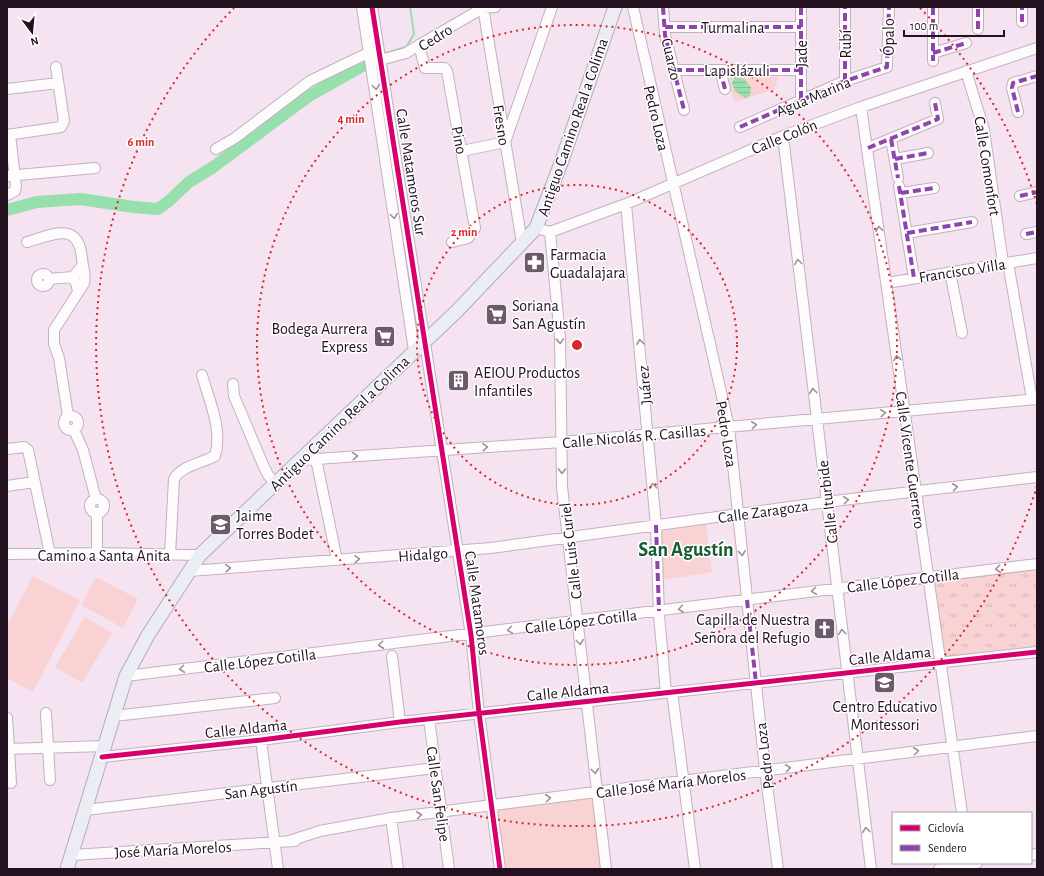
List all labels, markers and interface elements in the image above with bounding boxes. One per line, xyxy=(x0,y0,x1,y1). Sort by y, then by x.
north arrow xyxy=(12,12,52,52)
scale bar xyxy=(904,12,1004,38)
street label: Ópalo xyxy=(879,18,897,56)
street label: Turmalina xyxy=(701,20,765,36)
text: 100 m xyxy=(910,20,938,32)
street label: Cedro xyxy=(416,21,455,54)
street label: Rubí xyxy=(838,29,854,58)
text: N xyxy=(29,35,40,47)
street label: Antiguo Camino Real a Colima xyxy=(535,36,611,218)
street label: Cuarzo xyxy=(658,37,684,82)
street label: Jade xyxy=(794,40,810,68)
street label: Lapislázuli xyxy=(704,63,770,79)
street label: Agua Marina xyxy=(774,74,853,120)
one-way arrow xyxy=(371,84,380,90)
street label: Pedro Loza xyxy=(641,84,671,153)
street label: Fresno xyxy=(490,104,512,147)
street label: Calle Matamoros Sur xyxy=(393,107,429,238)
text: 4 min xyxy=(337,113,365,125)
street label: Calle Comonfort xyxy=(971,115,1003,217)
street label: Calle Colón xyxy=(749,117,820,157)
street label: Pino xyxy=(448,125,470,156)
text: 6 min xyxy=(128,136,154,148)
one-way arrow xyxy=(389,212,398,219)
text: 2 min xyxy=(451,226,477,238)
one-way arrow xyxy=(875,226,884,232)
place label: Farmacia Guadalajara xyxy=(550,247,626,282)
pharmacy icon: Farmacia Guadalajara xyxy=(521,250,547,276)
street label: Francisco Villa xyxy=(918,256,1007,286)
one-way arrow xyxy=(794,259,803,265)
place label: Soriana San Agustín xyxy=(512,298,586,332)
supermarket icon: Soriana San Agustín xyxy=(484,301,510,327)
place label: Bodega Aurrera Express xyxy=(272,321,368,355)
supermarket icon: Bodega Aurrera Express xyxy=(371,324,397,350)
one-way arrow xyxy=(556,338,564,344)
centre of rings xyxy=(570,338,584,352)
one-way arrow xyxy=(635,339,644,346)
street label: Antiguo Camino Real a Colima xyxy=(267,353,413,495)
one-way arrow xyxy=(893,355,901,361)
street label: Juárez xyxy=(635,364,655,405)
place label: AEIOU Productos Infantiles xyxy=(474,365,580,399)
building icon: AEIOU Productos Infantiles xyxy=(446,368,472,394)
one-way arrow xyxy=(809,388,818,395)
street label: Calle Vicente Guerrero xyxy=(892,390,928,530)
street label: Pedro Loza xyxy=(713,400,739,469)
one-way arrow xyxy=(880,408,886,417)
one-way arrow xyxy=(751,420,757,429)
street label: Calle Nicolás R. Casillas xyxy=(562,423,707,451)
one-way arrow xyxy=(482,442,488,451)
one-way arrow xyxy=(352,452,358,461)
street label: Calle Iturbide xyxy=(815,459,841,544)
one-way arrow xyxy=(558,468,566,474)
one-way arrow xyxy=(952,482,958,491)
one-way arrow xyxy=(648,483,657,489)
one-way arrow xyxy=(843,496,849,505)
street label: Calle Zaragoza xyxy=(717,498,809,526)
street label: Calle Luis Curiel xyxy=(557,502,585,600)
place label: Jaime Torres Bodet xyxy=(236,508,314,542)
school or university icon: Jaime Torres Bodet xyxy=(207,511,233,537)
district label: San Agustín xyxy=(638,540,734,560)
street label: Hidalgo xyxy=(398,545,449,565)
street label: Camino a Santa Anita xyxy=(38,548,170,564)
street label: Calle Matamoros xyxy=(462,550,492,656)
one-way arrow xyxy=(737,550,746,556)
one-way arrow xyxy=(354,554,360,563)
one-way arrow xyxy=(225,564,231,573)
one-way arrow xyxy=(995,564,1001,573)
street label: Calle López Cotilla xyxy=(846,566,960,596)
one-way arrow xyxy=(811,586,817,595)
one-way arrow xyxy=(678,604,684,613)
street label: Calle López Cotilla xyxy=(524,607,638,637)
place label: Capilla de Nuestra Señora del Refugio xyxy=(694,612,810,646)
church icon: Capilla de Nuestra Señora del Refugio xyxy=(812,615,838,641)
one-way arrow xyxy=(507,625,513,634)
one-way arrow xyxy=(838,629,847,635)
one-way arrow xyxy=(576,639,585,645)
one-way arrow xyxy=(378,640,384,649)
street label: Calle Aldama xyxy=(848,644,932,668)
street label: Calle López Cotilla xyxy=(203,646,317,676)
one-way arrow xyxy=(179,665,186,674)
school or university icon: Centro Educativo Montessori xyxy=(872,670,898,696)
street label: Calle Aldama xyxy=(526,680,610,704)
place label: Centro Educativo Montessori xyxy=(833,699,938,733)
street label: Calle Aldama xyxy=(204,717,288,741)
street label: Pedro Loza xyxy=(753,722,777,790)
street label: Calle San Felipe xyxy=(423,745,453,843)
one-way arrow xyxy=(913,747,920,756)
one-way arrow xyxy=(784,764,791,773)
street label: Calle José María Morelos xyxy=(595,767,747,801)
one-way arrow xyxy=(591,768,600,774)
street label: San Agustín xyxy=(224,778,299,802)
one-way arrow xyxy=(544,794,551,803)
one-way arrow xyxy=(415,810,422,819)
legend xyxy=(892,812,1032,864)
text: Ciclovía xyxy=(928,822,964,834)
one-way arrow xyxy=(862,827,871,833)
street label: José María Morelos xyxy=(114,839,232,861)
text: Sendero xyxy=(928,842,967,854)

